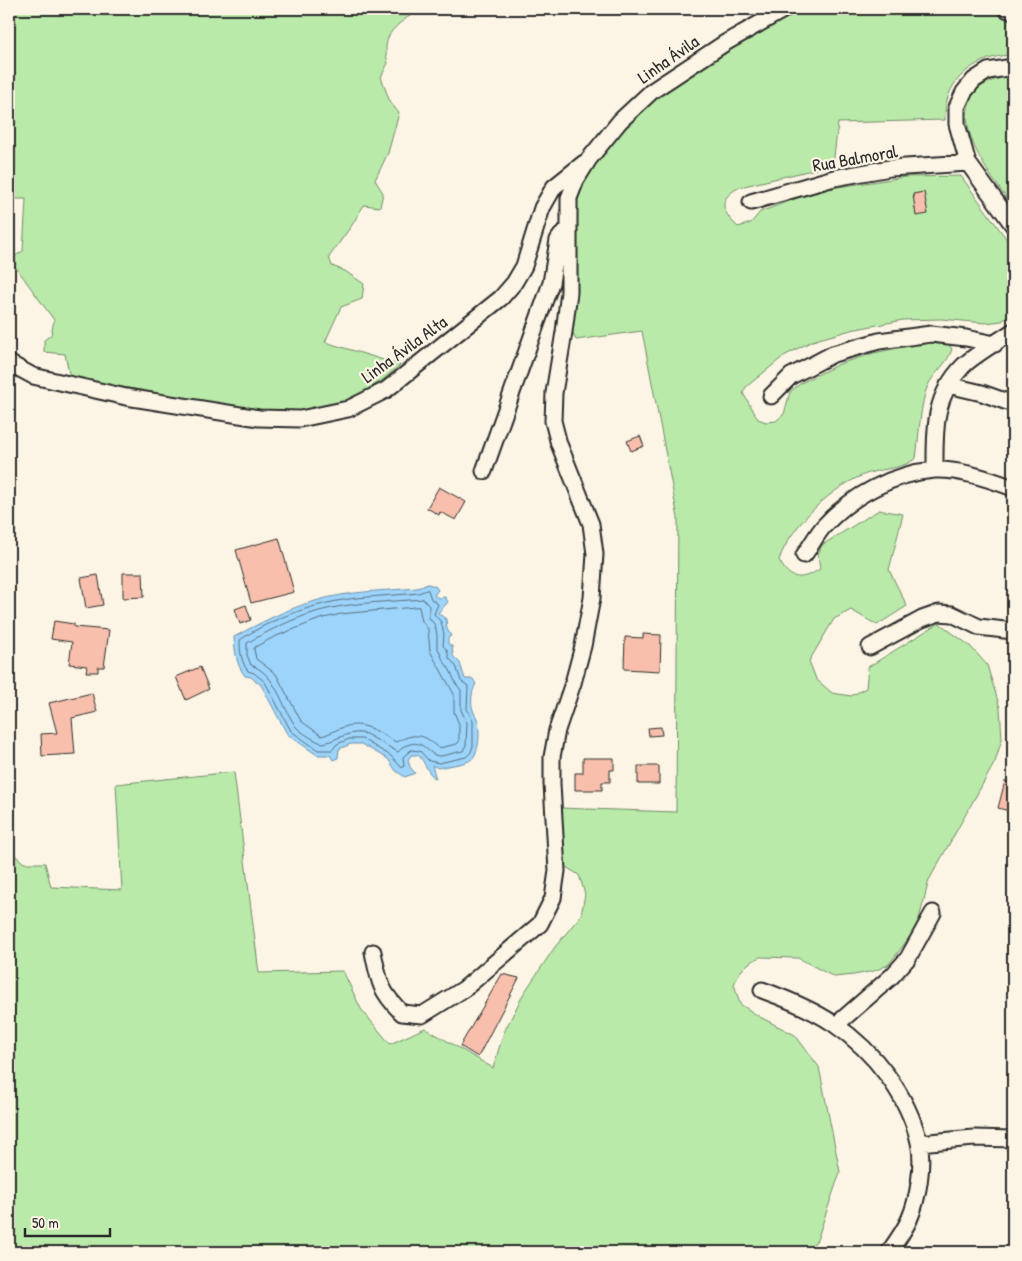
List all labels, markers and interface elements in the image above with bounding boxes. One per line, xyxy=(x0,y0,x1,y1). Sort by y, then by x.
street label: Linha Ávila xyxy=(632,29,704,89)
street label: Rua Balmoral xyxy=(811,138,900,178)
street label: Linha Ávila Alta xyxy=(356,309,452,389)
scale bar xyxy=(25,1206,110,1238)
text: 50 m xyxy=(32,1212,59,1233)

